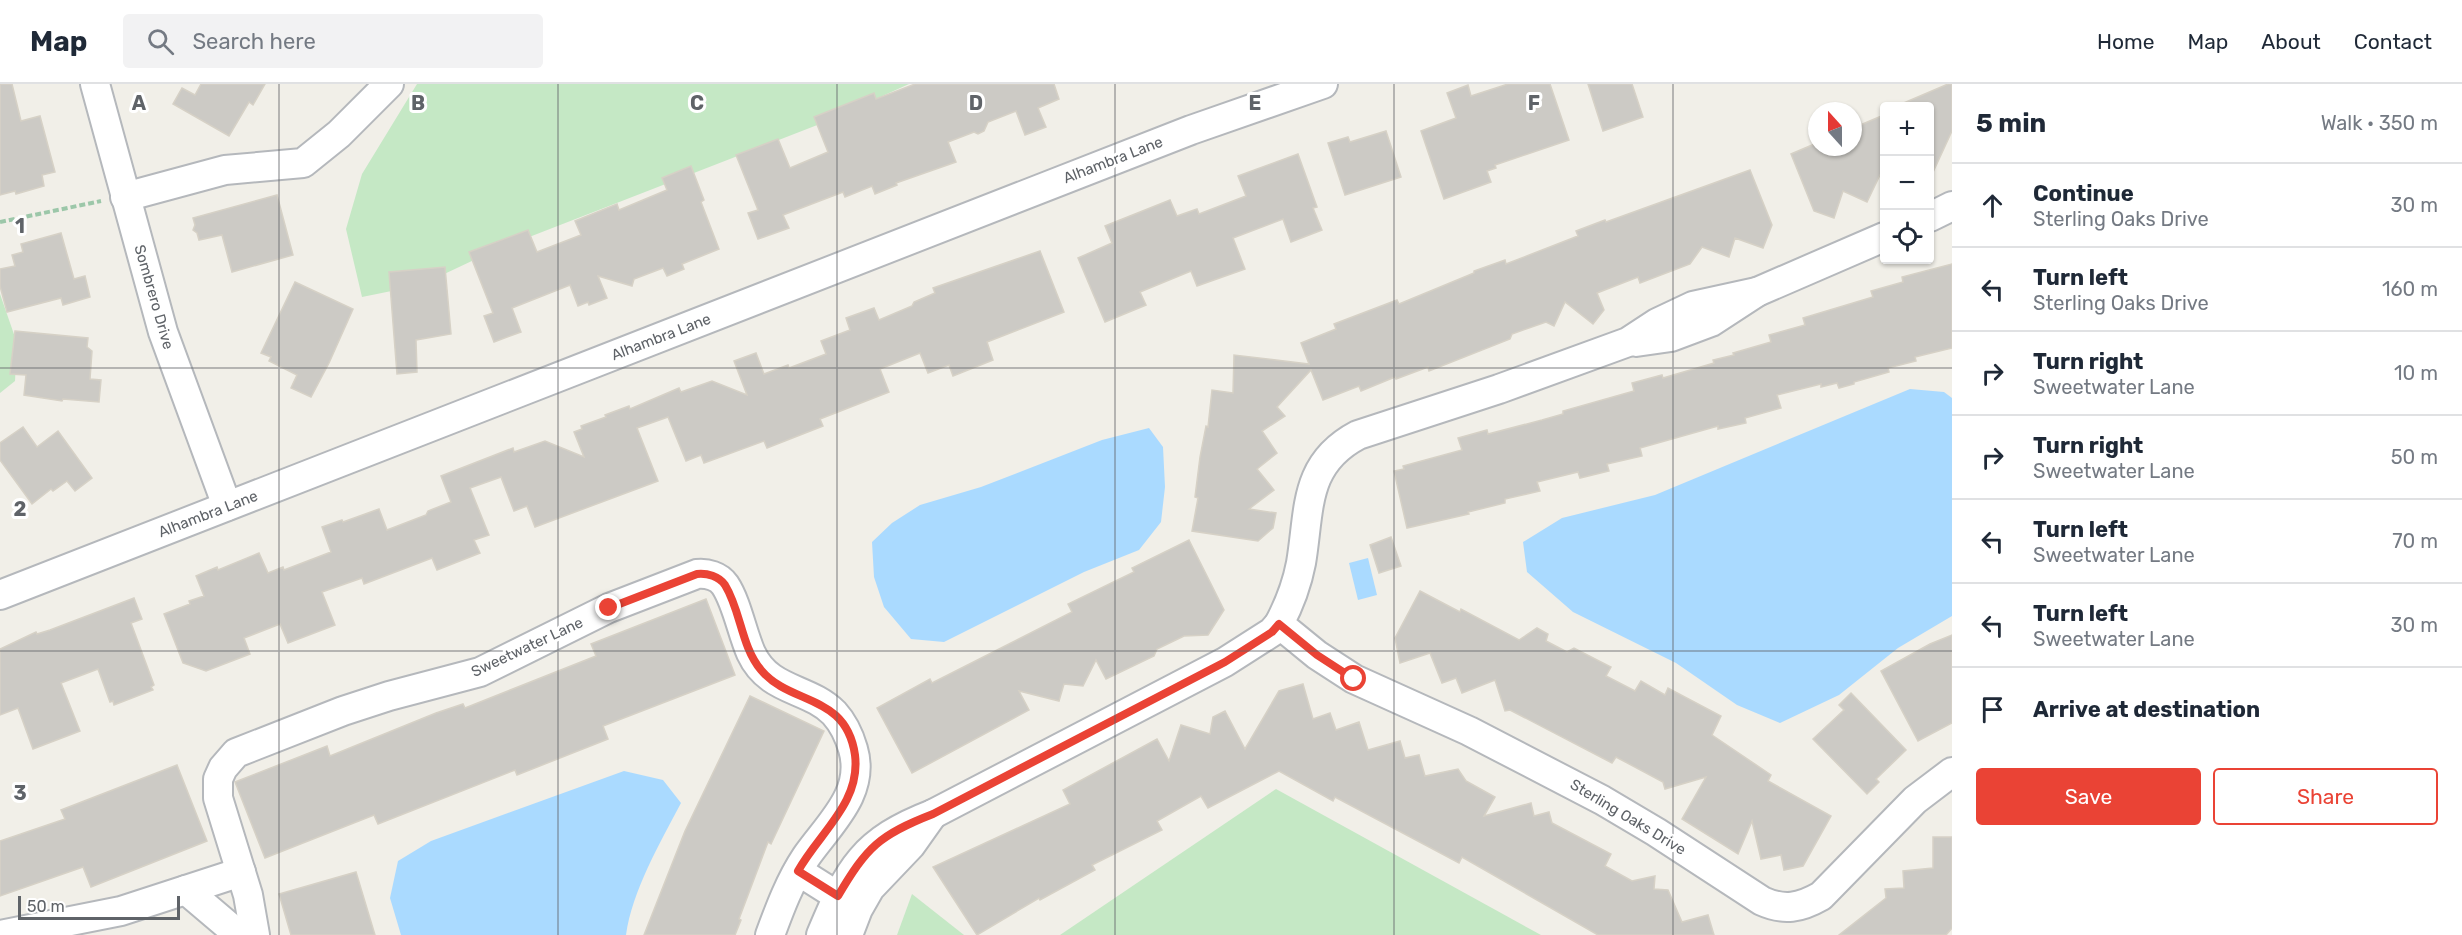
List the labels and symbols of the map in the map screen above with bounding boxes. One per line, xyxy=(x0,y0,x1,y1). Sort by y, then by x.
text: A xyxy=(132,91,147,115)
text: B xyxy=(411,91,425,115)
text: C xyxy=(690,91,704,115)
text: D xyxy=(969,91,983,115)
text: E xyxy=(1249,91,1261,115)
text: F xyxy=(1528,91,1540,115)
north arrow xyxy=(1808,102,1862,156)
street label: Alhambra Lane xyxy=(1061,133,1165,187)
text: 1 xyxy=(15,214,25,238)
street label: Sombrero Drive xyxy=(130,243,178,351)
street label: Alhambra Lane xyxy=(609,310,713,364)
street label: Alhambra Lane xyxy=(156,487,260,541)
text: 2 xyxy=(14,497,27,521)
route end xyxy=(595,594,621,620)
street label: Sweetwater Lane xyxy=(468,613,586,681)
route start xyxy=(1340,665,1366,691)
street label: Sterling Oaks Drive xyxy=(1567,775,1689,859)
text: 3 xyxy=(13,781,27,805)
scale bar xyxy=(18,893,180,920)

